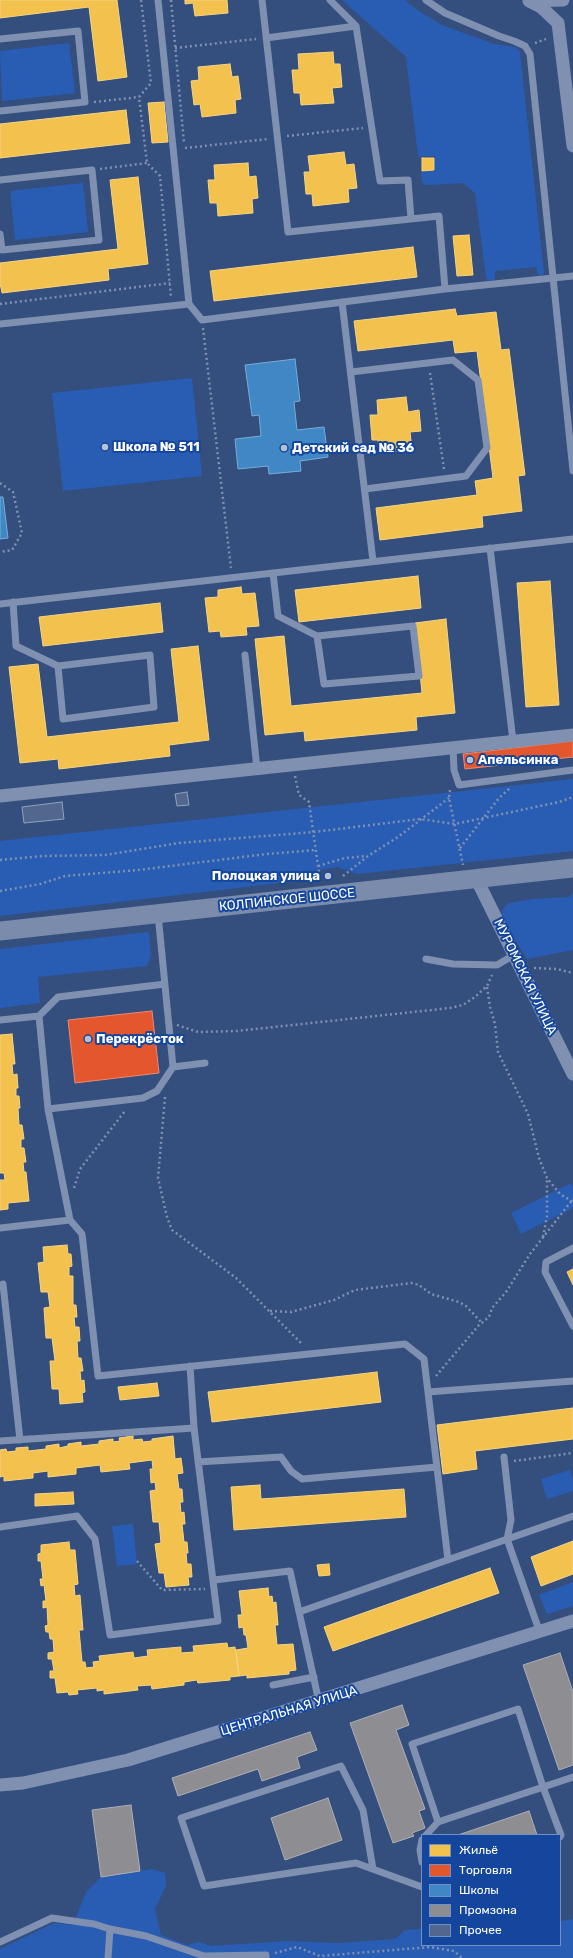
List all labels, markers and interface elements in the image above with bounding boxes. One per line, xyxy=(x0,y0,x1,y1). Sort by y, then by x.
place label: Школа № 511 xyxy=(113,439,200,455)
place label: Детский сад № 36 xyxy=(292,440,414,456)
marker: Школа № 511 xyxy=(100,442,110,452)
marker: Детский сад № 36 xyxy=(279,443,289,453)
place label: Апельсинка xyxy=(478,752,558,768)
marker: Апельсинка xyxy=(465,755,475,765)
place label: Полоцкая улица xyxy=(212,868,320,884)
marker: Полоцкая улица xyxy=(323,871,333,881)
street label: КОЛПИНСКОЕ ШОССЕ xyxy=(218,885,356,915)
street label: МУРОМСКАЯ УЛИЦА xyxy=(490,916,560,1038)
place label: Перекрёсток xyxy=(96,1031,184,1047)
marker: Перекрёсток xyxy=(83,1034,93,1044)
street label: ЦЕНТРАЛЬНАЯ УЛИЦА xyxy=(219,1683,359,1739)
legend xyxy=(421,1834,561,1946)
text: Жильё xyxy=(459,1843,498,1857)
text: Торговля xyxy=(459,1863,512,1877)
text: Школы xyxy=(459,1883,499,1897)
text: Промзона xyxy=(459,1903,517,1917)
text: Прочее xyxy=(459,1923,502,1937)

